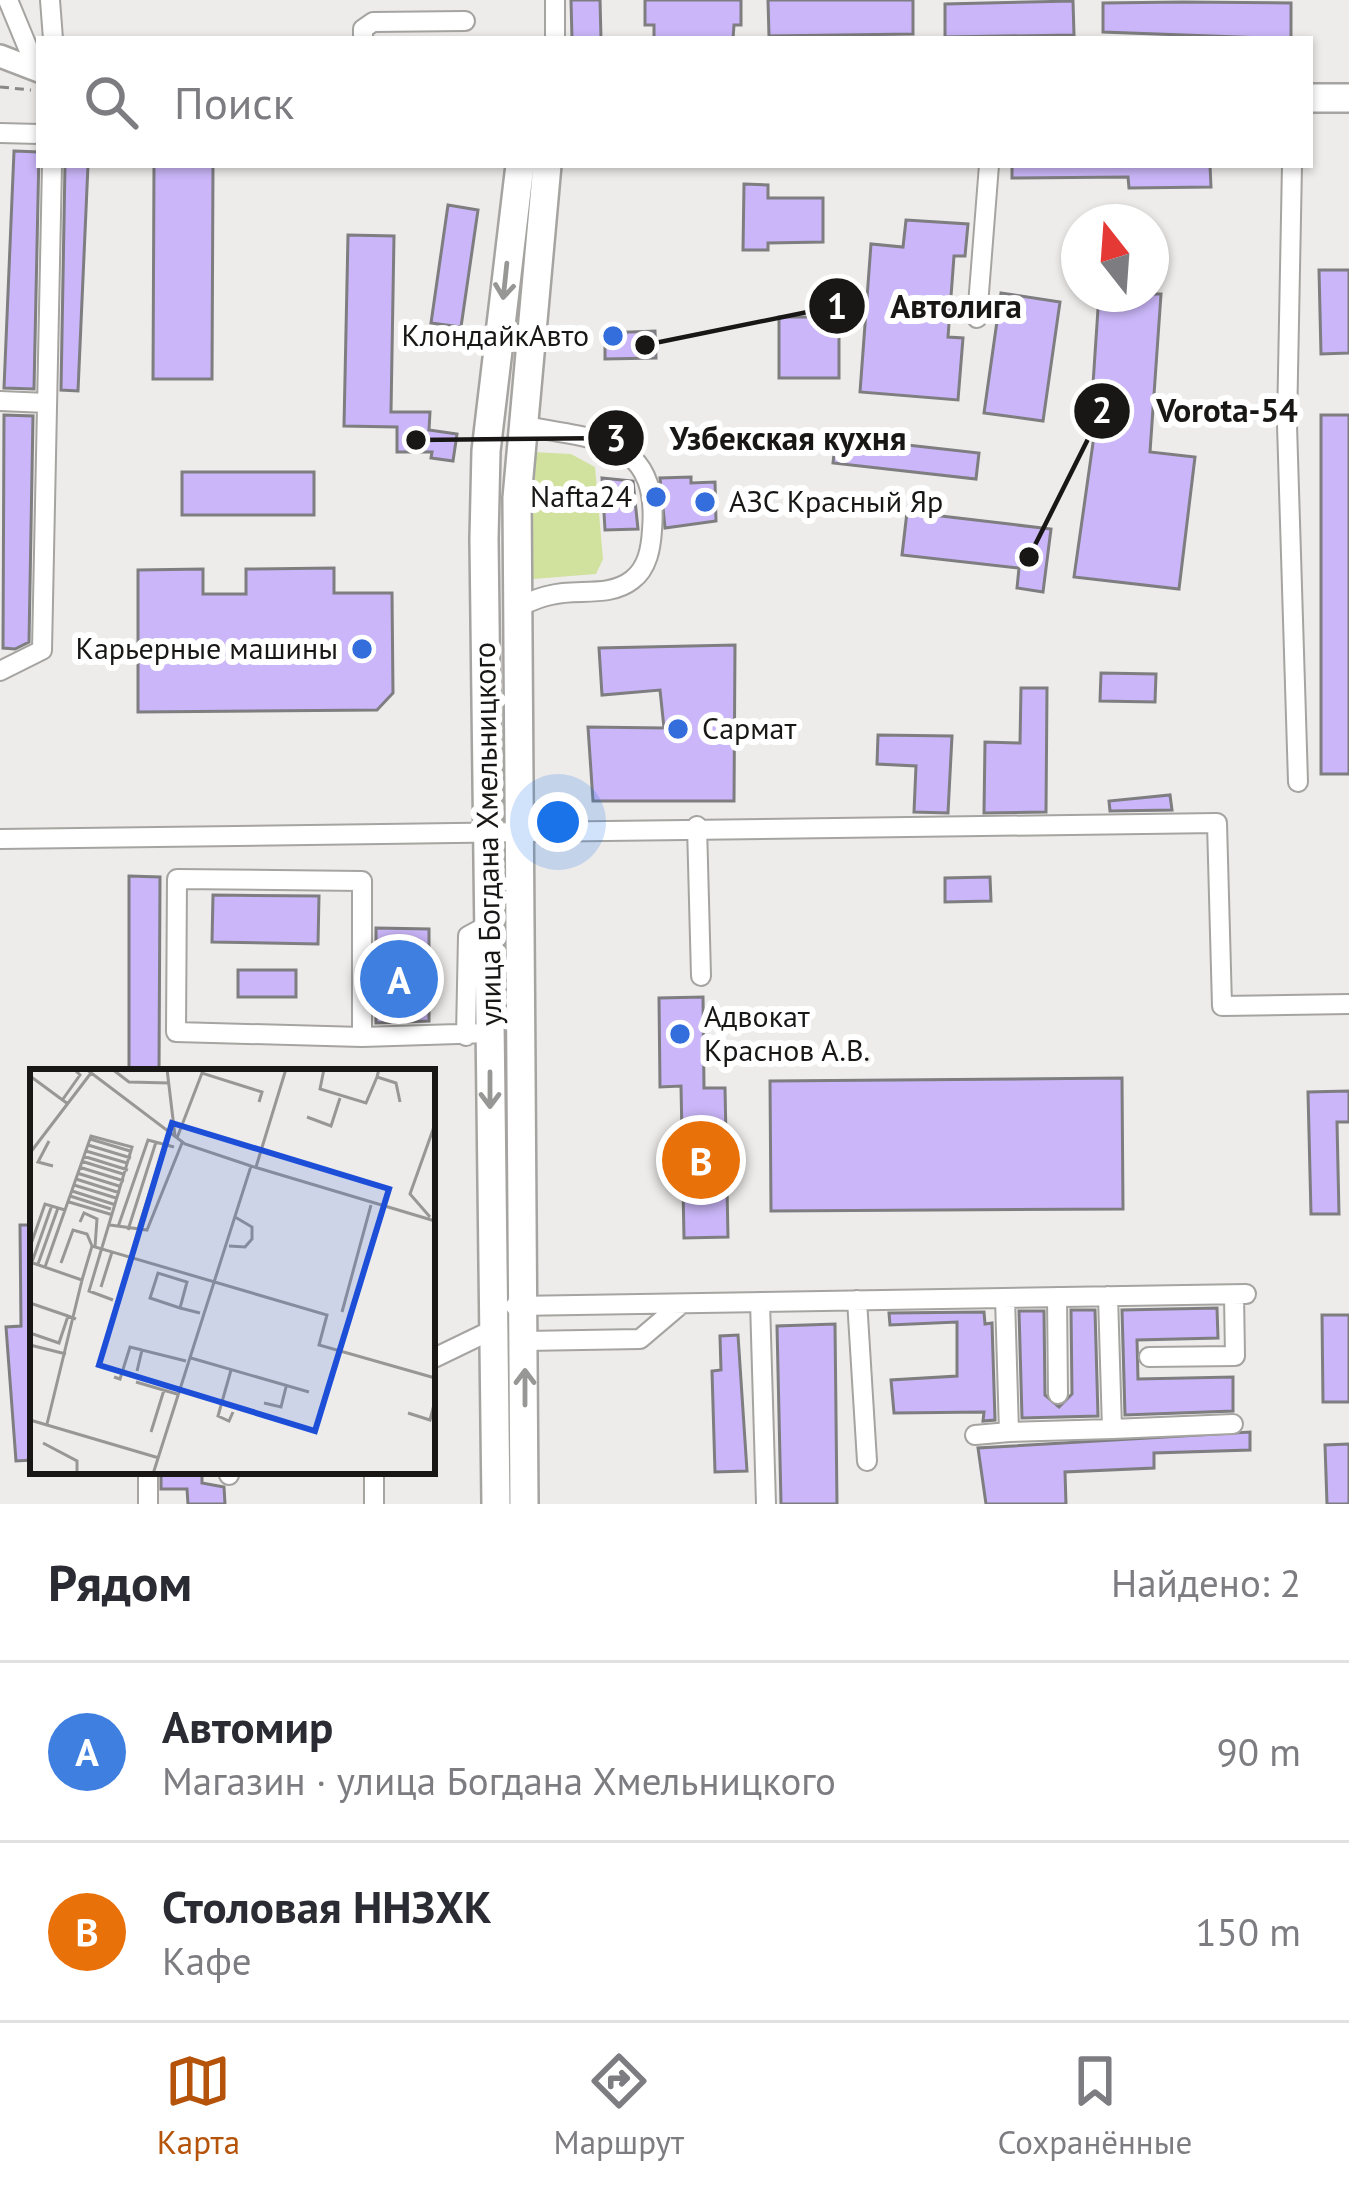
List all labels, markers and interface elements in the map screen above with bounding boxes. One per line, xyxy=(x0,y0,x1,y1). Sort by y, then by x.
search box xyxy=(36,36,1313,168)
icon: search xyxy=(78,69,144,135)
text: Поиск xyxy=(174,73,294,131)
north arrow xyxy=(1061,204,1169,312)
one-way arrow xyxy=(494,261,516,300)
callout: Автолига xyxy=(807,272,1046,341)
text: 1 xyxy=(827,282,847,329)
text: Автолига xyxy=(890,284,1022,327)
place label: КлондайкАвто xyxy=(401,315,589,354)
marker: КлондайкАвто xyxy=(600,323,626,349)
callout: Vorota-54 xyxy=(1072,376,1321,445)
text: 2 xyxy=(1092,386,1112,433)
text: Vorota-54 xyxy=(1155,388,1298,431)
callout: Узбекская кухня xyxy=(586,403,931,472)
text: 3 xyxy=(606,414,626,461)
text: Узбекская кухня xyxy=(669,416,906,459)
place label: Nafta24 xyxy=(530,476,632,515)
place label: АЗС Красный Яр xyxy=(729,481,943,520)
marker: Nafta24 xyxy=(643,484,669,510)
marker: АЗС Красный Яр xyxy=(692,489,718,515)
place label: Карьерные машины xyxy=(76,628,338,667)
marker: Карьерные машины xyxy=(349,636,375,662)
street label: улица Богдана Хмельницкого xyxy=(464,642,509,1026)
place label: Сармат xyxy=(702,708,796,747)
marker: Сармат xyxy=(665,716,691,742)
your location xyxy=(528,792,588,852)
pin: A xyxy=(360,934,438,1024)
place label: Адвокат Краснов А.В. xyxy=(704,996,870,1069)
marker: Адвокат Краснов А.В. xyxy=(667,1021,693,1047)
inset map xyxy=(30,1069,435,1474)
one-way arrow xyxy=(479,1070,501,1109)
pin: B xyxy=(662,1115,740,1205)
one-way arrow xyxy=(514,1368,536,1407)
text: Рядом xyxy=(48,1549,192,1615)
text: Найдено: 2 xyxy=(1111,1557,1301,1608)
text: Автомир xyxy=(162,1697,333,1755)
text: A xyxy=(75,1726,99,1777)
text: 90 m xyxy=(1216,1726,1301,1777)
text: Магазин · улица Богдана Хмельницкого xyxy=(162,1755,836,1806)
text: Столовая ННЗХК xyxy=(162,1877,492,1935)
text: B xyxy=(75,1906,99,1957)
text: 150 m xyxy=(1195,1906,1301,1957)
text: Кафе xyxy=(162,1935,251,1986)
tab: Карта xyxy=(157,2048,240,2163)
tab: Маршрут xyxy=(554,2048,684,2163)
tab: Сохранённые xyxy=(998,2048,1192,2163)

